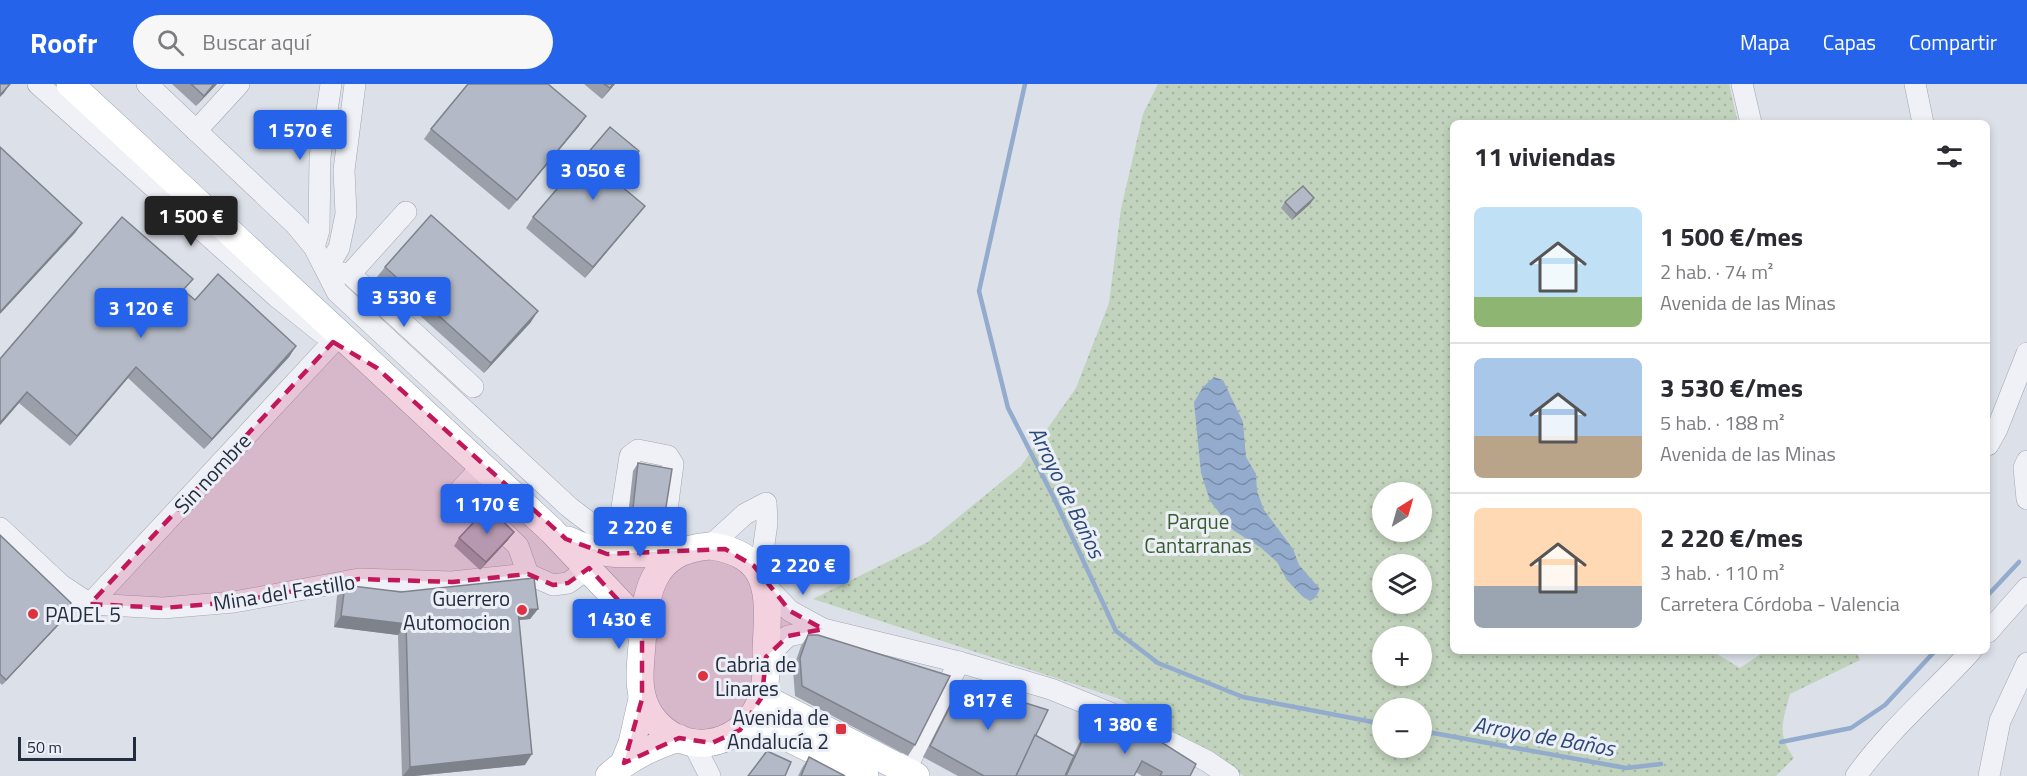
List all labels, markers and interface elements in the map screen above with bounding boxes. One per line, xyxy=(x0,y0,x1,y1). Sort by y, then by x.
search box xyxy=(133,15,553,69)
text: Roofr xyxy=(30,21,97,64)
text: Buscar aquí xyxy=(202,25,310,59)
icon: search xyxy=(154,26,187,59)
text: Mapa xyxy=(1740,26,1790,58)
text: Capas xyxy=(1823,26,1876,58)
text: Compartir xyxy=(1909,26,1997,58)
pin: 1 570 € xyxy=(245,110,355,161)
text: 1 570 € xyxy=(268,114,332,145)
text: 11 viviendas xyxy=(1474,137,1616,176)
icon: filters xyxy=(1933,140,1966,173)
pin: 3 050 € xyxy=(538,150,648,201)
text: 3 050 € xyxy=(561,154,625,185)
pin: 1 500 € xyxy=(136,196,246,247)
text: 1 500 € xyxy=(159,200,223,231)
text: 1 500 €/mes xyxy=(1660,217,1803,256)
icon: home xyxy=(1522,231,1594,303)
text: 2 hab. · 74 m² xyxy=(1660,256,1773,287)
pin: 3 530 € xyxy=(349,277,459,328)
text: 3 530 € xyxy=(372,281,436,312)
text: Avenida de las Minas xyxy=(1660,287,1836,318)
pin: 3 120 € xyxy=(86,288,196,339)
text: 3 120 € xyxy=(109,292,173,323)
text: 3 530 €/mes xyxy=(1660,368,1803,407)
icon: home xyxy=(1522,382,1594,454)
text: 5 hab. · 188 m² xyxy=(1660,407,1785,438)
water label: Arroyo de Baños xyxy=(1020,420,1114,565)
street label: Sin nombre xyxy=(166,425,258,521)
text: Avenida de las Minas xyxy=(1660,438,1836,469)
north arrow xyxy=(1372,482,1432,542)
map controls xyxy=(1372,482,1432,758)
pin: 1 170 € xyxy=(432,484,542,535)
text: 1 170 € xyxy=(455,488,519,519)
park label: Parque Cantarranas xyxy=(1144,505,1252,561)
pin: 2 220 € xyxy=(585,507,695,558)
text: 2 220 € xyxy=(608,511,672,542)
text: 2 220 €/mes xyxy=(1660,518,1803,557)
icon: home xyxy=(1522,532,1594,604)
pin: 2 220 € xyxy=(748,545,858,596)
text: 2 220 € xyxy=(771,549,835,580)
button: layers xyxy=(1372,554,1432,614)
text: 3 hab. · 110 m² xyxy=(1660,557,1785,588)
street label: Mina del Fastillo xyxy=(211,565,357,619)
place label: Guerrero Automocion xyxy=(403,582,510,638)
text: Carretera Córdoba - Valencia xyxy=(1660,588,1900,619)
place label: PADEL 5 xyxy=(45,598,121,630)
pin: 1 430 € xyxy=(564,599,674,650)
marker: Guerrero Automocion xyxy=(515,603,529,617)
text: 1 430 € xyxy=(587,603,651,634)
marker: PADEL 5 xyxy=(26,607,40,621)
button: + xyxy=(1372,626,1432,686)
place label: Cabria de Linares xyxy=(715,648,797,704)
marker: Cabria de Linares xyxy=(696,669,710,683)
pin: 817 € xyxy=(946,680,1030,731)
text: 817 € xyxy=(963,684,1013,715)
button: − xyxy=(1372,698,1432,758)
place label: Avenida de Andalucía 2 xyxy=(727,701,829,757)
pin: 1 380 € xyxy=(1070,704,1180,755)
water label: Arroyo de Baños xyxy=(1471,707,1619,765)
text: 1 380 € xyxy=(1093,708,1157,739)
marker: Avenida de Andalucía 2 xyxy=(834,722,848,736)
scale bar xyxy=(18,734,136,762)
text: 50 m xyxy=(27,735,62,759)

